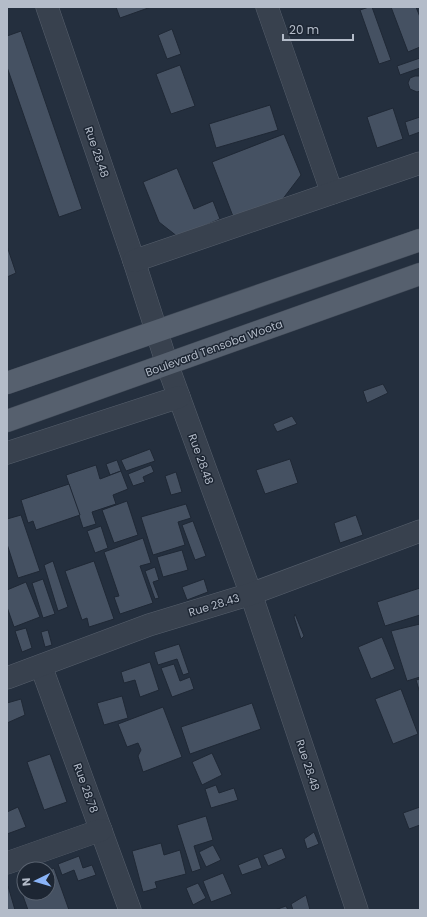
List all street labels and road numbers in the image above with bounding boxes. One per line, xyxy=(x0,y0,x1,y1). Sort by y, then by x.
street label: Rue 28.48 xyxy=(81,124,113,180)
street label: Boulevard Tensoba Woota xyxy=(143,316,285,380)
street label: Rue 28.48 xyxy=(184,431,218,487)
street label: Rue 28.43 xyxy=(187,590,241,620)
street label: Rue 28.48 xyxy=(292,737,324,793)
street label: Rue 28.78 xyxy=(70,761,102,815)

